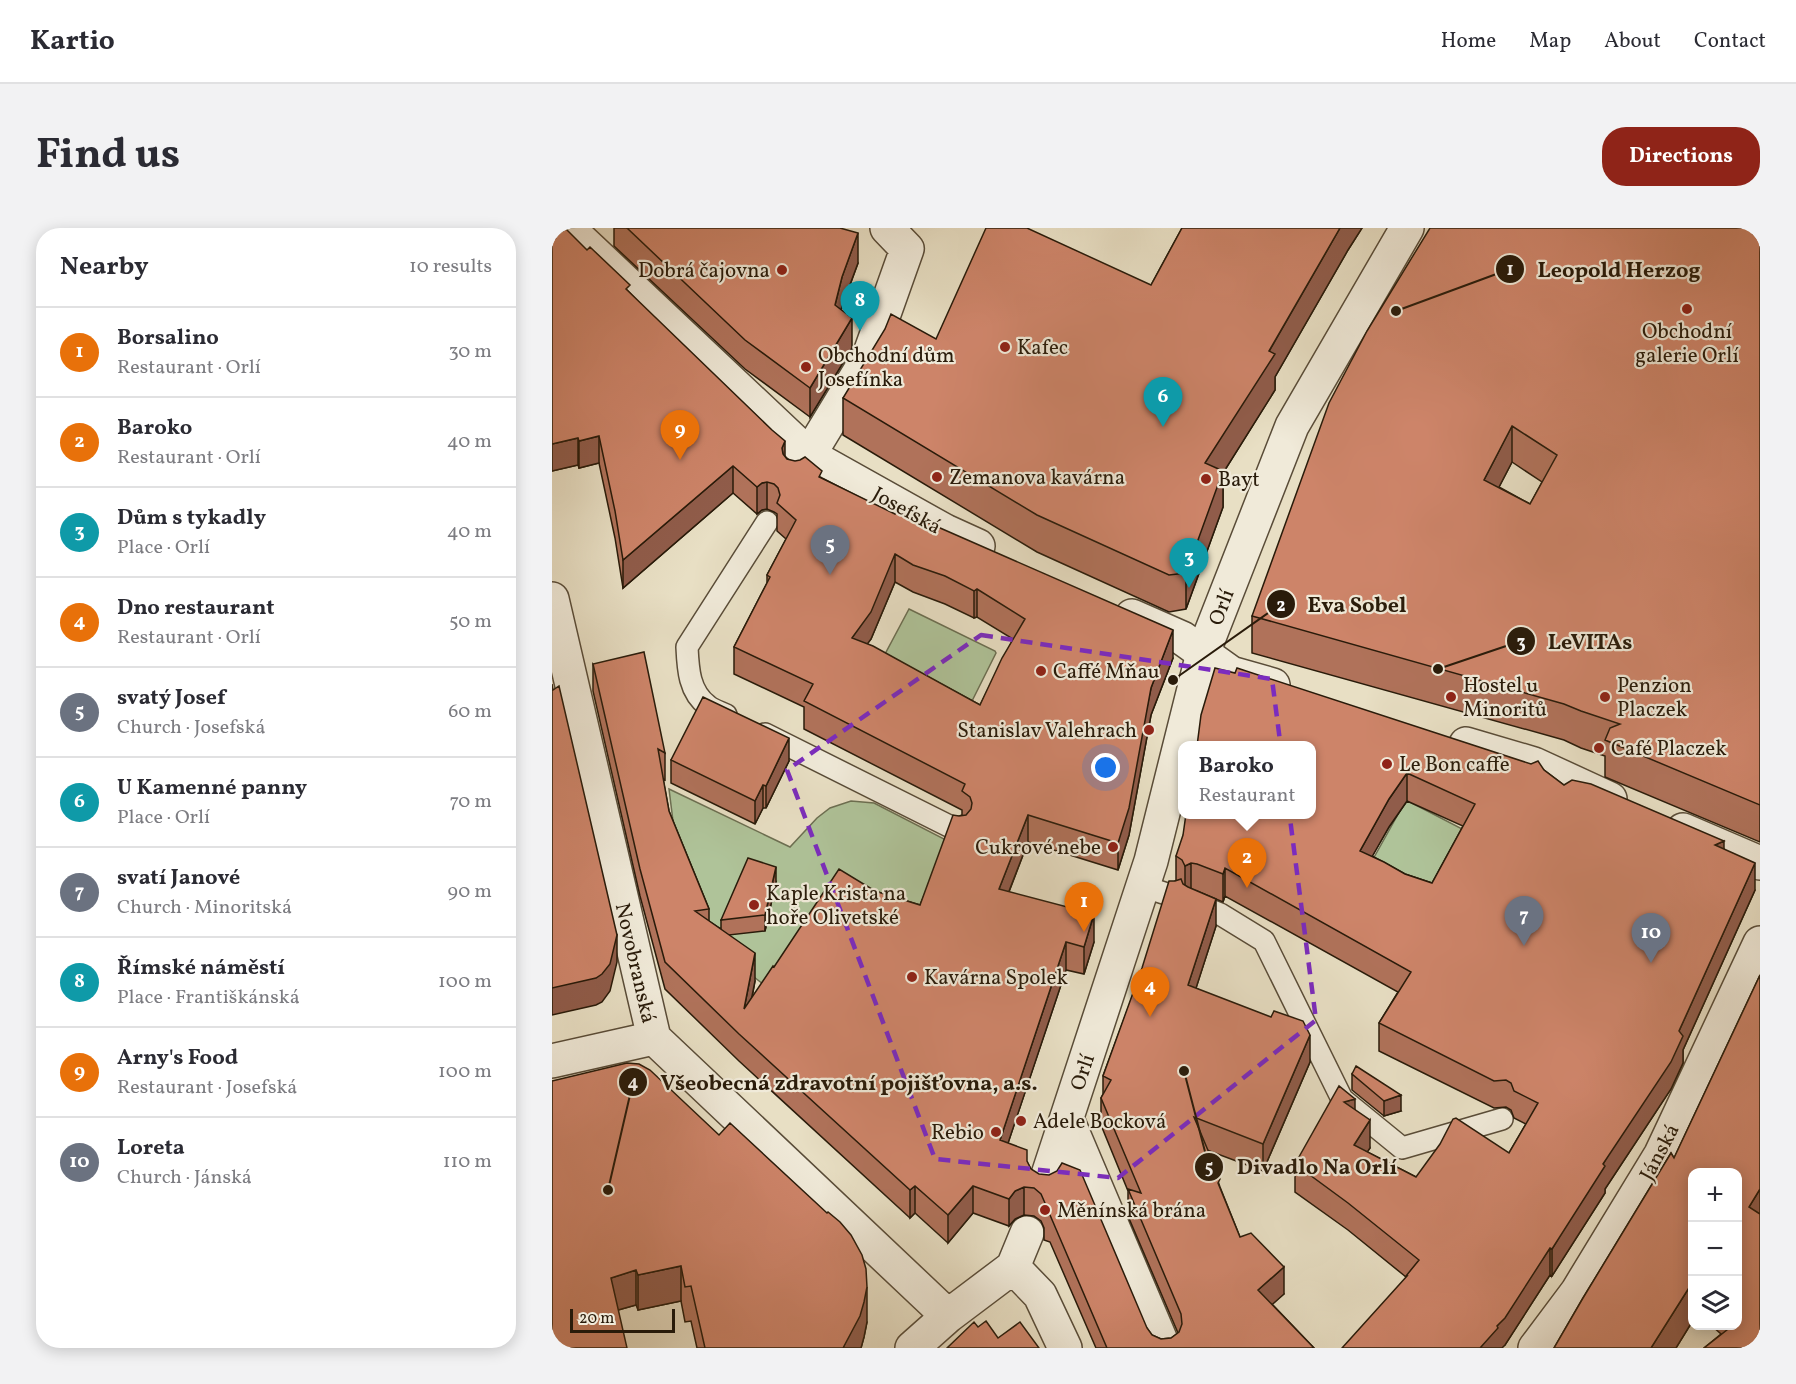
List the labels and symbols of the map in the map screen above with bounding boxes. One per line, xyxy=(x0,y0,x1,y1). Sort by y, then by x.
callout: Leopold Herzog xyxy=(1495,249,1713,289)
text: Leopold Herzog xyxy=(1537,256,1701,287)
place label: Dobrá čajovna xyxy=(638,257,770,286)
text: 1 xyxy=(1506,258,1514,283)
marker: Dobrá čajovna xyxy=(775,263,789,277)
pin: 8 xyxy=(840,282,880,331)
marker: Obchodní galerie Orlí xyxy=(1680,302,1694,316)
place label: Obchodní galerie Orlí xyxy=(1635,318,1739,371)
place label: Kafec xyxy=(1017,334,1068,363)
marker: Kafec xyxy=(998,340,1012,354)
place label: Obchodní dům Josefínka xyxy=(818,342,955,395)
marker: Obchodní dům Josefínka xyxy=(799,360,813,374)
pin: 6 xyxy=(1144,378,1182,427)
pin: 9 xyxy=(660,410,700,460)
place label: Zemanova kavárna xyxy=(949,464,1125,493)
place label: Bayt xyxy=(1218,466,1260,495)
marker: Zemanova kavárna xyxy=(930,470,944,484)
marker: Bayt xyxy=(1199,472,1213,486)
street label: Josefská xyxy=(866,480,946,542)
pin: 5 xyxy=(810,526,850,575)
pin: 3 xyxy=(1170,538,1208,588)
callout: Eva Sobel xyxy=(1266,584,1418,624)
street label: Orlí xyxy=(1202,585,1243,630)
text: Eva Sobel xyxy=(1308,591,1406,622)
text: 2 xyxy=(1276,594,1286,619)
callout: LeVITAs xyxy=(1506,621,1644,661)
text: LeVITAs xyxy=(1548,628,1632,659)
text: 3 xyxy=(1516,631,1526,656)
place label: Caffé Mňau xyxy=(1053,658,1160,687)
marker: Caffé Mňau xyxy=(1034,664,1048,678)
place label: Hostel u Minoritů xyxy=(1463,672,1547,725)
place label: Penzion Placzek xyxy=(1617,672,1692,725)
marker: Hostel u Minoritů xyxy=(1444,690,1458,704)
marker: Penzion Placzek xyxy=(1598,690,1612,704)
place label: Stanislav Valehrach xyxy=(957,717,1137,746)
marker: Stanislav Valehrach xyxy=(1142,723,1156,737)
place label: Café Placzek xyxy=(1611,735,1727,764)
marker: Café Placzek xyxy=(1592,741,1606,755)
place label: Le Bon caffe xyxy=(1399,751,1510,780)
your location xyxy=(1091,753,1120,782)
marker: Le Bon caffe xyxy=(1380,757,1394,771)
place label: Cukrové nebe xyxy=(975,834,1101,863)
pin: 2 xyxy=(1228,838,1266,888)
marker: Cukrové nebe xyxy=(1106,840,1120,854)
place label: Kaple Krista na hoře Olivetské xyxy=(766,880,906,933)
pin: 1 xyxy=(1064,882,1104,932)
pin: 7 xyxy=(1504,896,1544,946)
marker: Kaple Krista na hoře Olivetské xyxy=(747,898,761,912)
street label: Novobranská xyxy=(607,900,662,1026)
pin: 10 xyxy=(1632,914,1670,963)
place label: Kavárna Spolek xyxy=(924,964,1068,993)
pin: 4 xyxy=(1130,968,1170,1017)
marker: Kavárna Spolek xyxy=(905,970,919,984)
street label: Orlí xyxy=(1064,1050,1103,1094)
callout: Všeobecná zdravotní pojišťovna, a.s. xyxy=(618,1062,1049,1102)
text: Všeobecná zdravotní pojišťovna, a.s. xyxy=(660,1069,1038,1100)
text: 4 xyxy=(628,1071,639,1096)
place label: Adele Bocková xyxy=(1033,1108,1166,1137)
marker: Adele Bocková xyxy=(1014,1114,1028,1128)
place label: Rebio xyxy=(931,1119,984,1148)
street label: Jánská xyxy=(1633,1119,1687,1186)
marker: Rebio xyxy=(989,1125,1003,1139)
callout: Divadlo Na Orlí xyxy=(1194,1147,1409,1187)
text: Divadlo Na Orlí xyxy=(1237,1153,1397,1184)
text: 5 xyxy=(1205,1156,1213,1181)
place label: Měnínská brána xyxy=(1057,1197,1206,1226)
marker: Měnínská brána xyxy=(1038,1203,1052,1217)
scale bar xyxy=(570,1306,675,1334)

